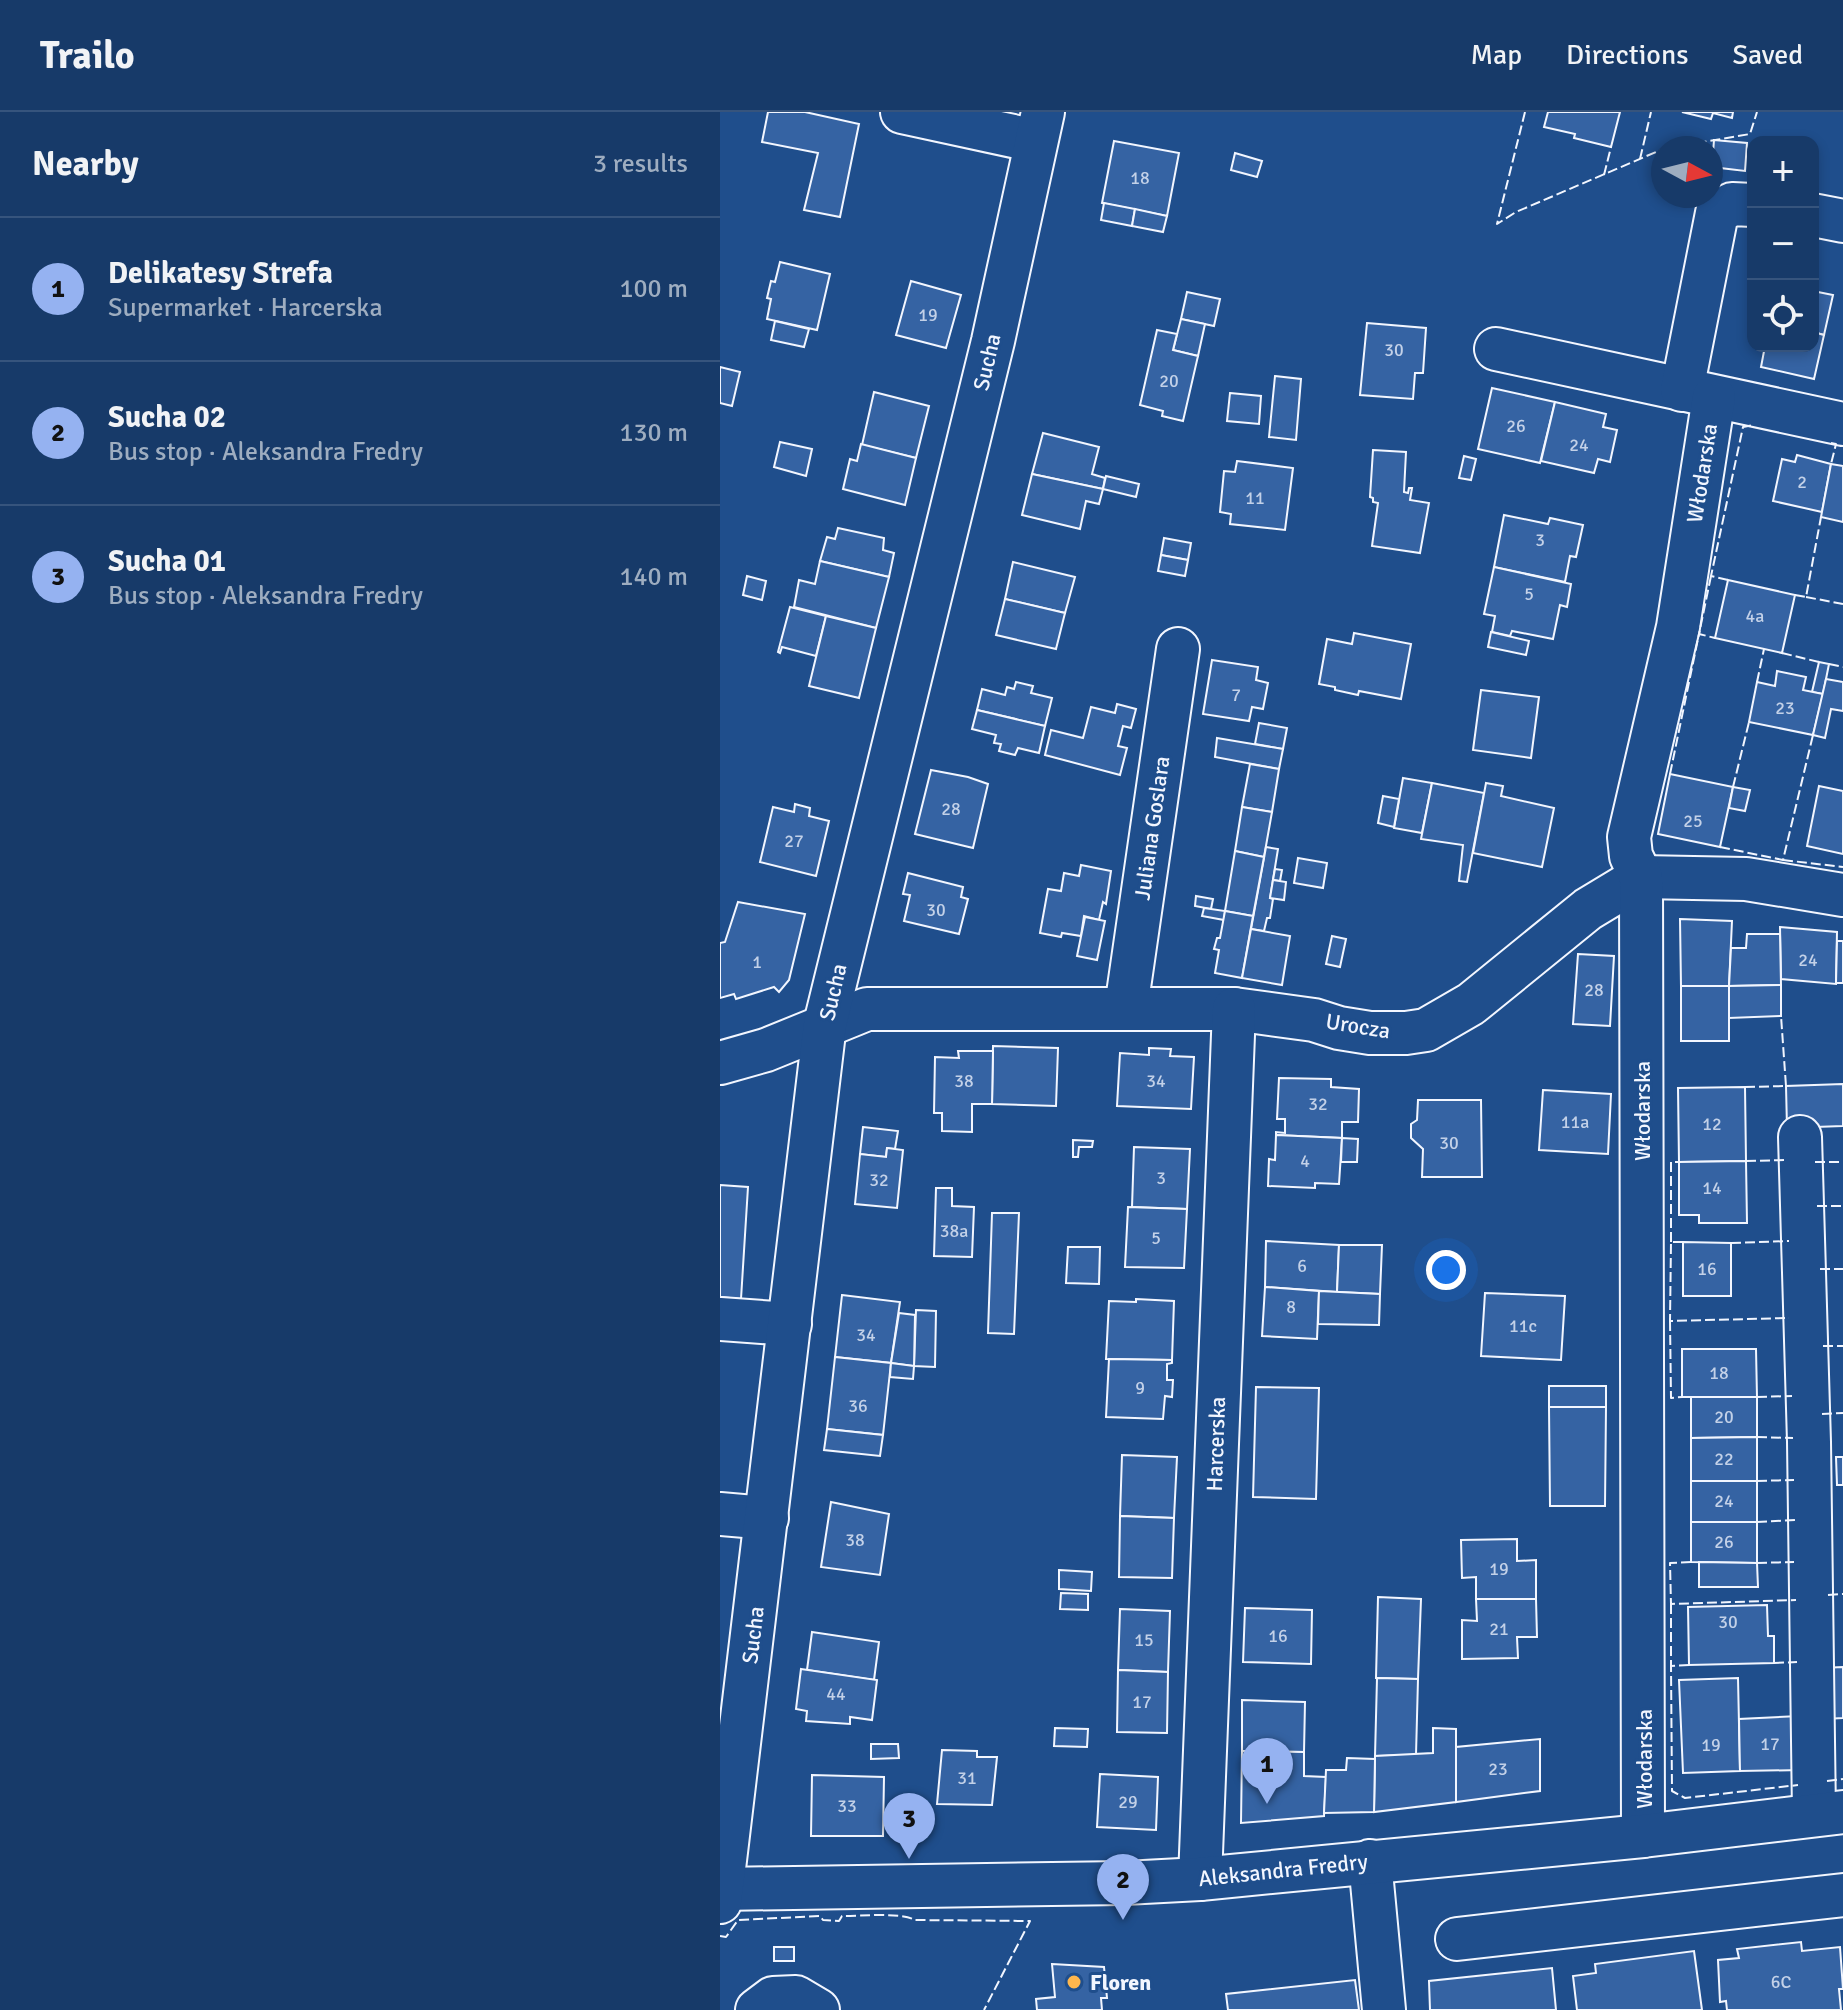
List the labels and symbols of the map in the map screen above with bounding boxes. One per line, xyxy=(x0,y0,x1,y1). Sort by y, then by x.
north arrow xyxy=(1651,136,1723,208)
house number: 18 xyxy=(1130,167,1150,189)
house number: 19 xyxy=(918,304,938,326)
street label: Sucha xyxy=(967,331,1007,393)
house number: 30 xyxy=(1384,339,1404,361)
house number: 20 xyxy=(1159,370,1179,392)
house number: 26 xyxy=(1506,415,1526,437)
street label: Włodarska xyxy=(1681,421,1723,525)
house number: 24 xyxy=(1569,434,1589,456)
house number: 2 xyxy=(1797,471,1807,493)
house number: 11 xyxy=(1245,487,1265,509)
house number: 3 xyxy=(1535,529,1545,551)
house number: 5 xyxy=(1524,583,1534,605)
house number: 4a xyxy=(1746,605,1764,627)
house number: 7 xyxy=(1231,684,1241,706)
house number: 23 xyxy=(1775,697,1795,719)
street label: Juliana Goslara xyxy=(1129,754,1175,902)
house number: 28 xyxy=(941,798,961,820)
house number: 25 xyxy=(1683,810,1703,832)
house number: 27 xyxy=(784,830,804,852)
house number: 30 xyxy=(926,899,946,921)
house number: 24 xyxy=(1798,949,1818,971)
house number: 1 xyxy=(752,951,762,973)
street label: Sucha xyxy=(813,961,853,1023)
house number: 28 xyxy=(1584,979,1604,1001)
street label: Urocza xyxy=(1324,1008,1392,1044)
street label: Włodarska xyxy=(1629,1061,1656,1161)
house number: 38 xyxy=(954,1070,974,1092)
house number: 34 xyxy=(1146,1070,1166,1092)
house number: 32 xyxy=(1308,1093,1328,1115)
house number: 11a xyxy=(1561,1111,1589,1133)
house number: 12 xyxy=(1702,1113,1722,1135)
house number: 30 xyxy=(1439,1132,1459,1154)
house number: 4 xyxy=(1300,1150,1310,1172)
house number: 3 xyxy=(1156,1167,1166,1189)
house number: 32 xyxy=(869,1169,889,1191)
house number: 14 xyxy=(1702,1177,1722,1199)
house number: 38a xyxy=(940,1220,968,1242)
house number: 5 xyxy=(1151,1227,1161,1249)
your location xyxy=(1426,1250,1466,1290)
house number: 6 xyxy=(1297,1255,1307,1277)
house number: 16 xyxy=(1697,1258,1717,1280)
house number: 8 xyxy=(1286,1296,1296,1318)
house number: 11c xyxy=(1509,1315,1537,1337)
house number: 34 xyxy=(856,1324,876,1346)
house number: 18 xyxy=(1709,1362,1729,1384)
house number: 9 xyxy=(1135,1377,1145,1399)
house number: 36 xyxy=(848,1395,868,1417)
street label: Harcerska xyxy=(1201,1396,1231,1492)
house number: 20 xyxy=(1714,1406,1734,1428)
house number: 22 xyxy=(1714,1448,1734,1470)
house number: 24 xyxy=(1714,1490,1734,1512)
house number: 38 xyxy=(845,1529,865,1551)
house number: 26 xyxy=(1714,1531,1734,1553)
house number: 19 xyxy=(1489,1558,1509,1580)
street label: Sucha xyxy=(736,1605,770,1665)
house number: 30 xyxy=(1718,1611,1738,1633)
house number: 21 xyxy=(1489,1618,1509,1640)
house number: 16 xyxy=(1268,1625,1288,1647)
house number: 15 xyxy=(1134,1629,1154,1651)
house number: 44 xyxy=(826,1683,846,1705)
house number: 17 xyxy=(1132,1691,1152,1713)
street label: Włodarska xyxy=(1631,1709,1658,1809)
house number: 17 xyxy=(1760,1733,1780,1755)
house number: 19 xyxy=(1701,1734,1721,1756)
pin: 1 xyxy=(1241,1738,1293,1804)
house number: 23 xyxy=(1488,1758,1508,1780)
house number: 31 xyxy=(957,1767,977,1789)
house number: 29 xyxy=(1118,1791,1138,1813)
pin: 3 xyxy=(883,1793,935,1859)
house number: 33 xyxy=(837,1795,857,1817)
street label: Aleksandra Fredry xyxy=(1197,1848,1370,1892)
pin: 2 xyxy=(1097,1854,1149,1920)
place label: Floren xyxy=(1090,1969,1151,1996)
house number: 6C xyxy=(1771,1971,1791,1993)
marker: Floren xyxy=(1065,1973,1083,1991)

